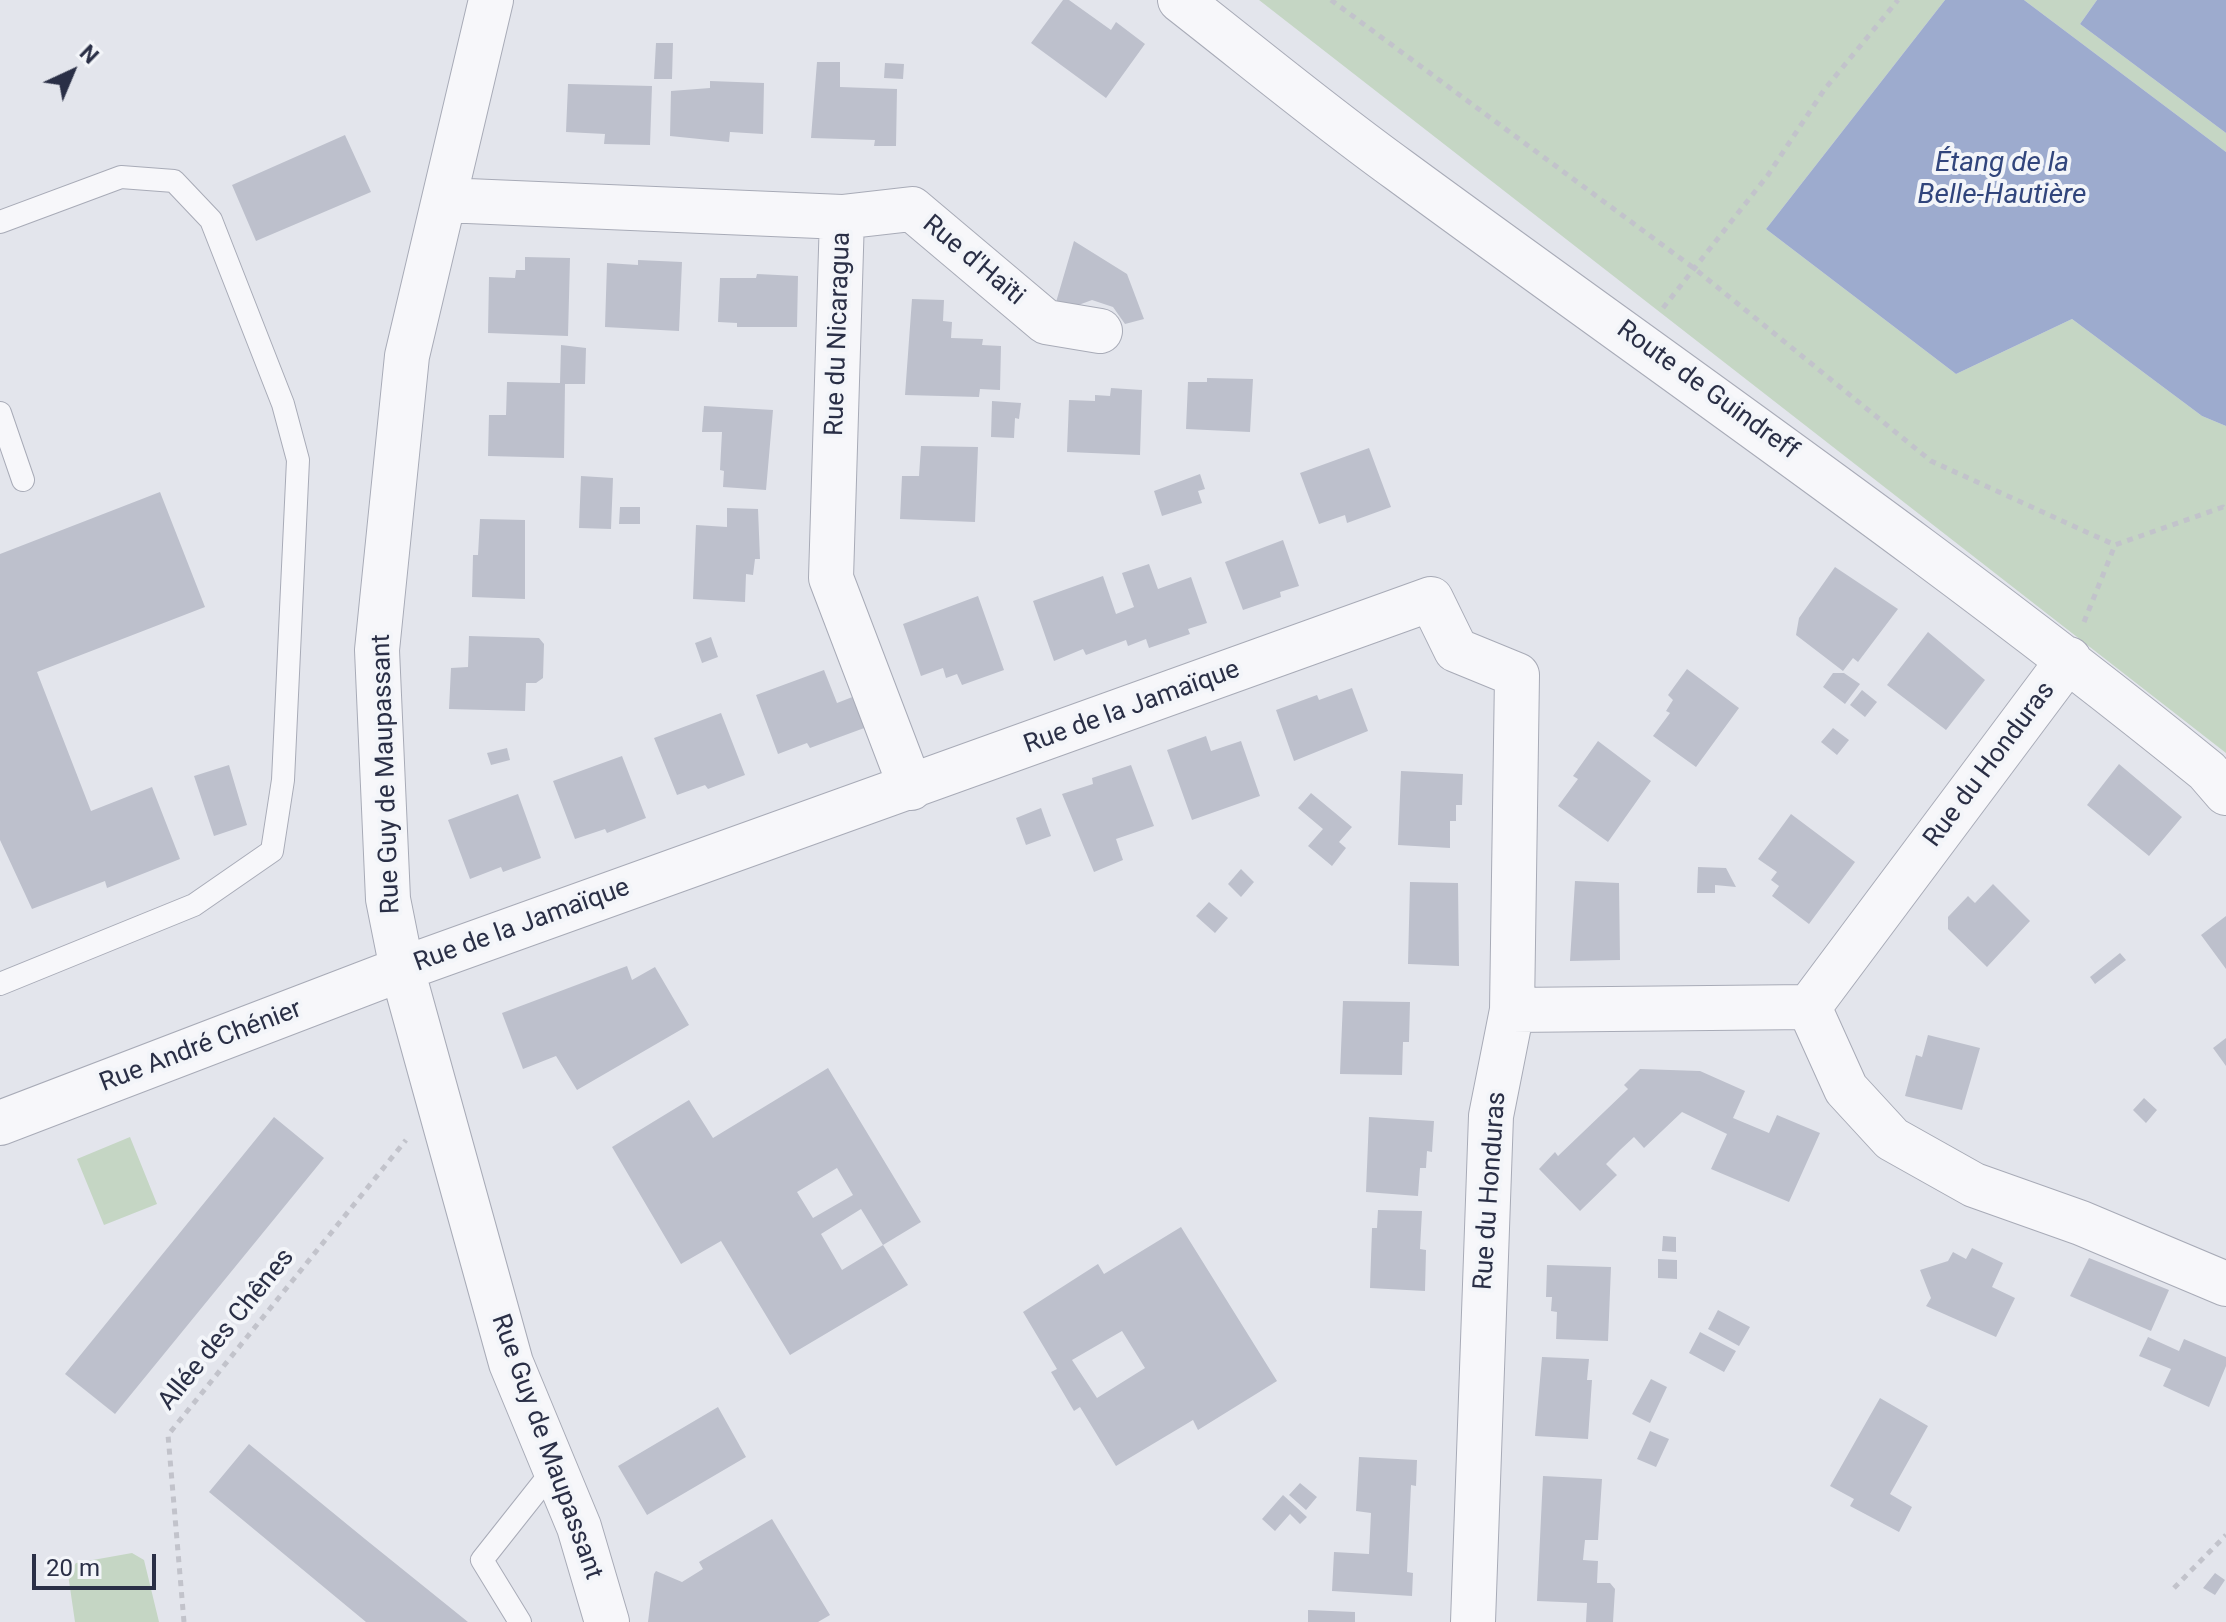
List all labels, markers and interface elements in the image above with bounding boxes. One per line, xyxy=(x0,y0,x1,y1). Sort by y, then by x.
north arrow xyxy=(32,32,112,112)
text: N xyxy=(75,40,103,69)
water label: Étang de la Belle-Hautière xyxy=(1918,147,2086,213)
street label: Rue d'Haïti xyxy=(916,209,1030,313)
street label: Rue du Nicaragua xyxy=(820,231,858,437)
street label: Route de Guindreff xyxy=(1610,315,1804,467)
street label: Rue Guy de Maupassant xyxy=(367,634,407,914)
street label: Rue de la Jamaïque xyxy=(1020,654,1244,762)
street label: Rue du Honduras xyxy=(1918,676,2062,854)
street label: Rue de la Jamaïque xyxy=(410,872,634,980)
street label: Rue André Chénier xyxy=(96,994,306,1100)
street label: Rue du Honduras xyxy=(1469,1091,1513,1291)
street label: Allée des Chênes xyxy=(152,1243,302,1417)
street label: Rue Guy de Maupassant xyxy=(483,1310,609,1584)
scale bar xyxy=(36,1538,160,1588)
text: 20 m xyxy=(46,1554,100,1582)

